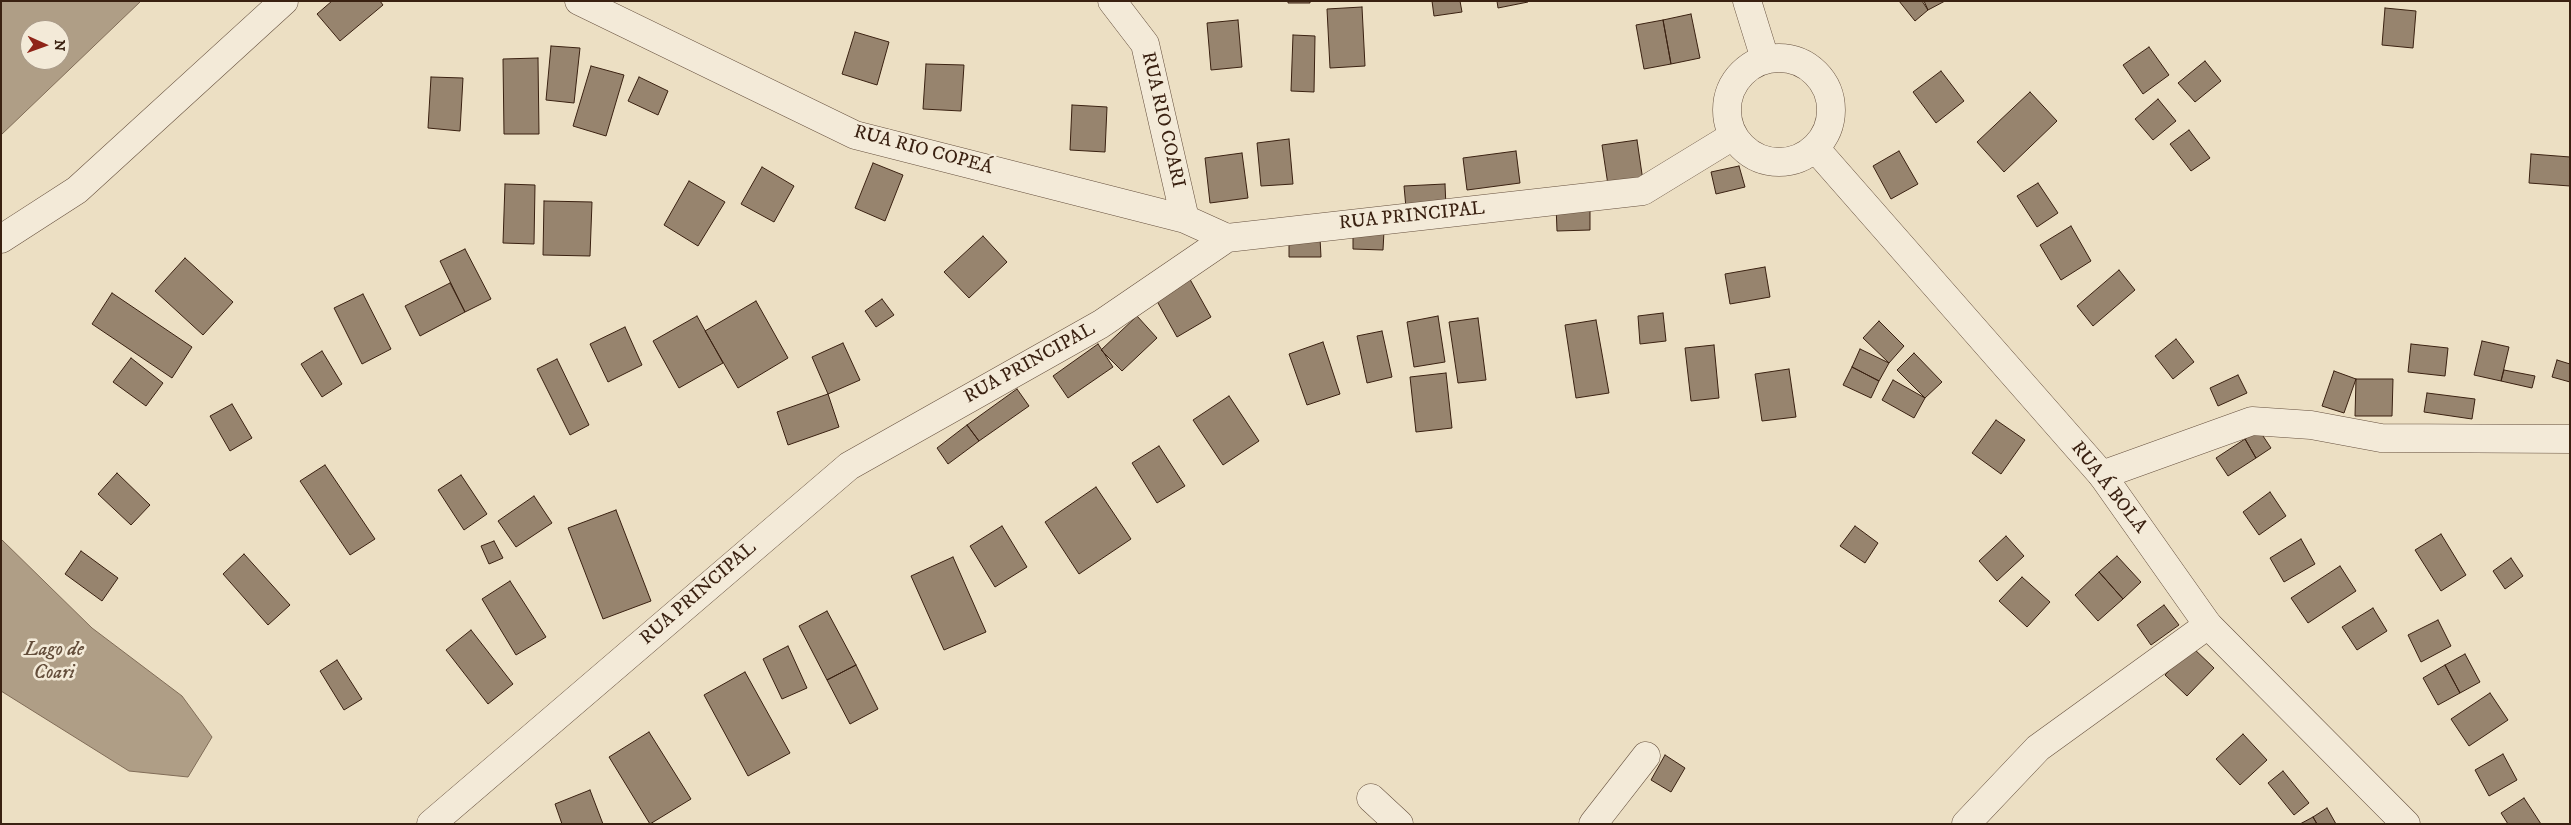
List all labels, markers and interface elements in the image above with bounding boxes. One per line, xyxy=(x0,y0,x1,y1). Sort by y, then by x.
north arrow xyxy=(20,20,70,70)
text: N xyxy=(50,39,68,52)
street label: RUA RIO COARI xyxy=(1135,50,1189,190)
street label: RUA RIO COPEÁ xyxy=(851,121,995,181)
street label: RUA PRINCIPAL xyxy=(1338,198,1486,236)
street label: RUA PRINCIPAL xyxy=(960,319,1100,409)
street label: RUA Á BOLA xyxy=(2065,438,2151,538)
street label: RUA PRINCIPAL xyxy=(636,537,762,651)
water label: Lago de Coari xyxy=(24,639,84,686)

